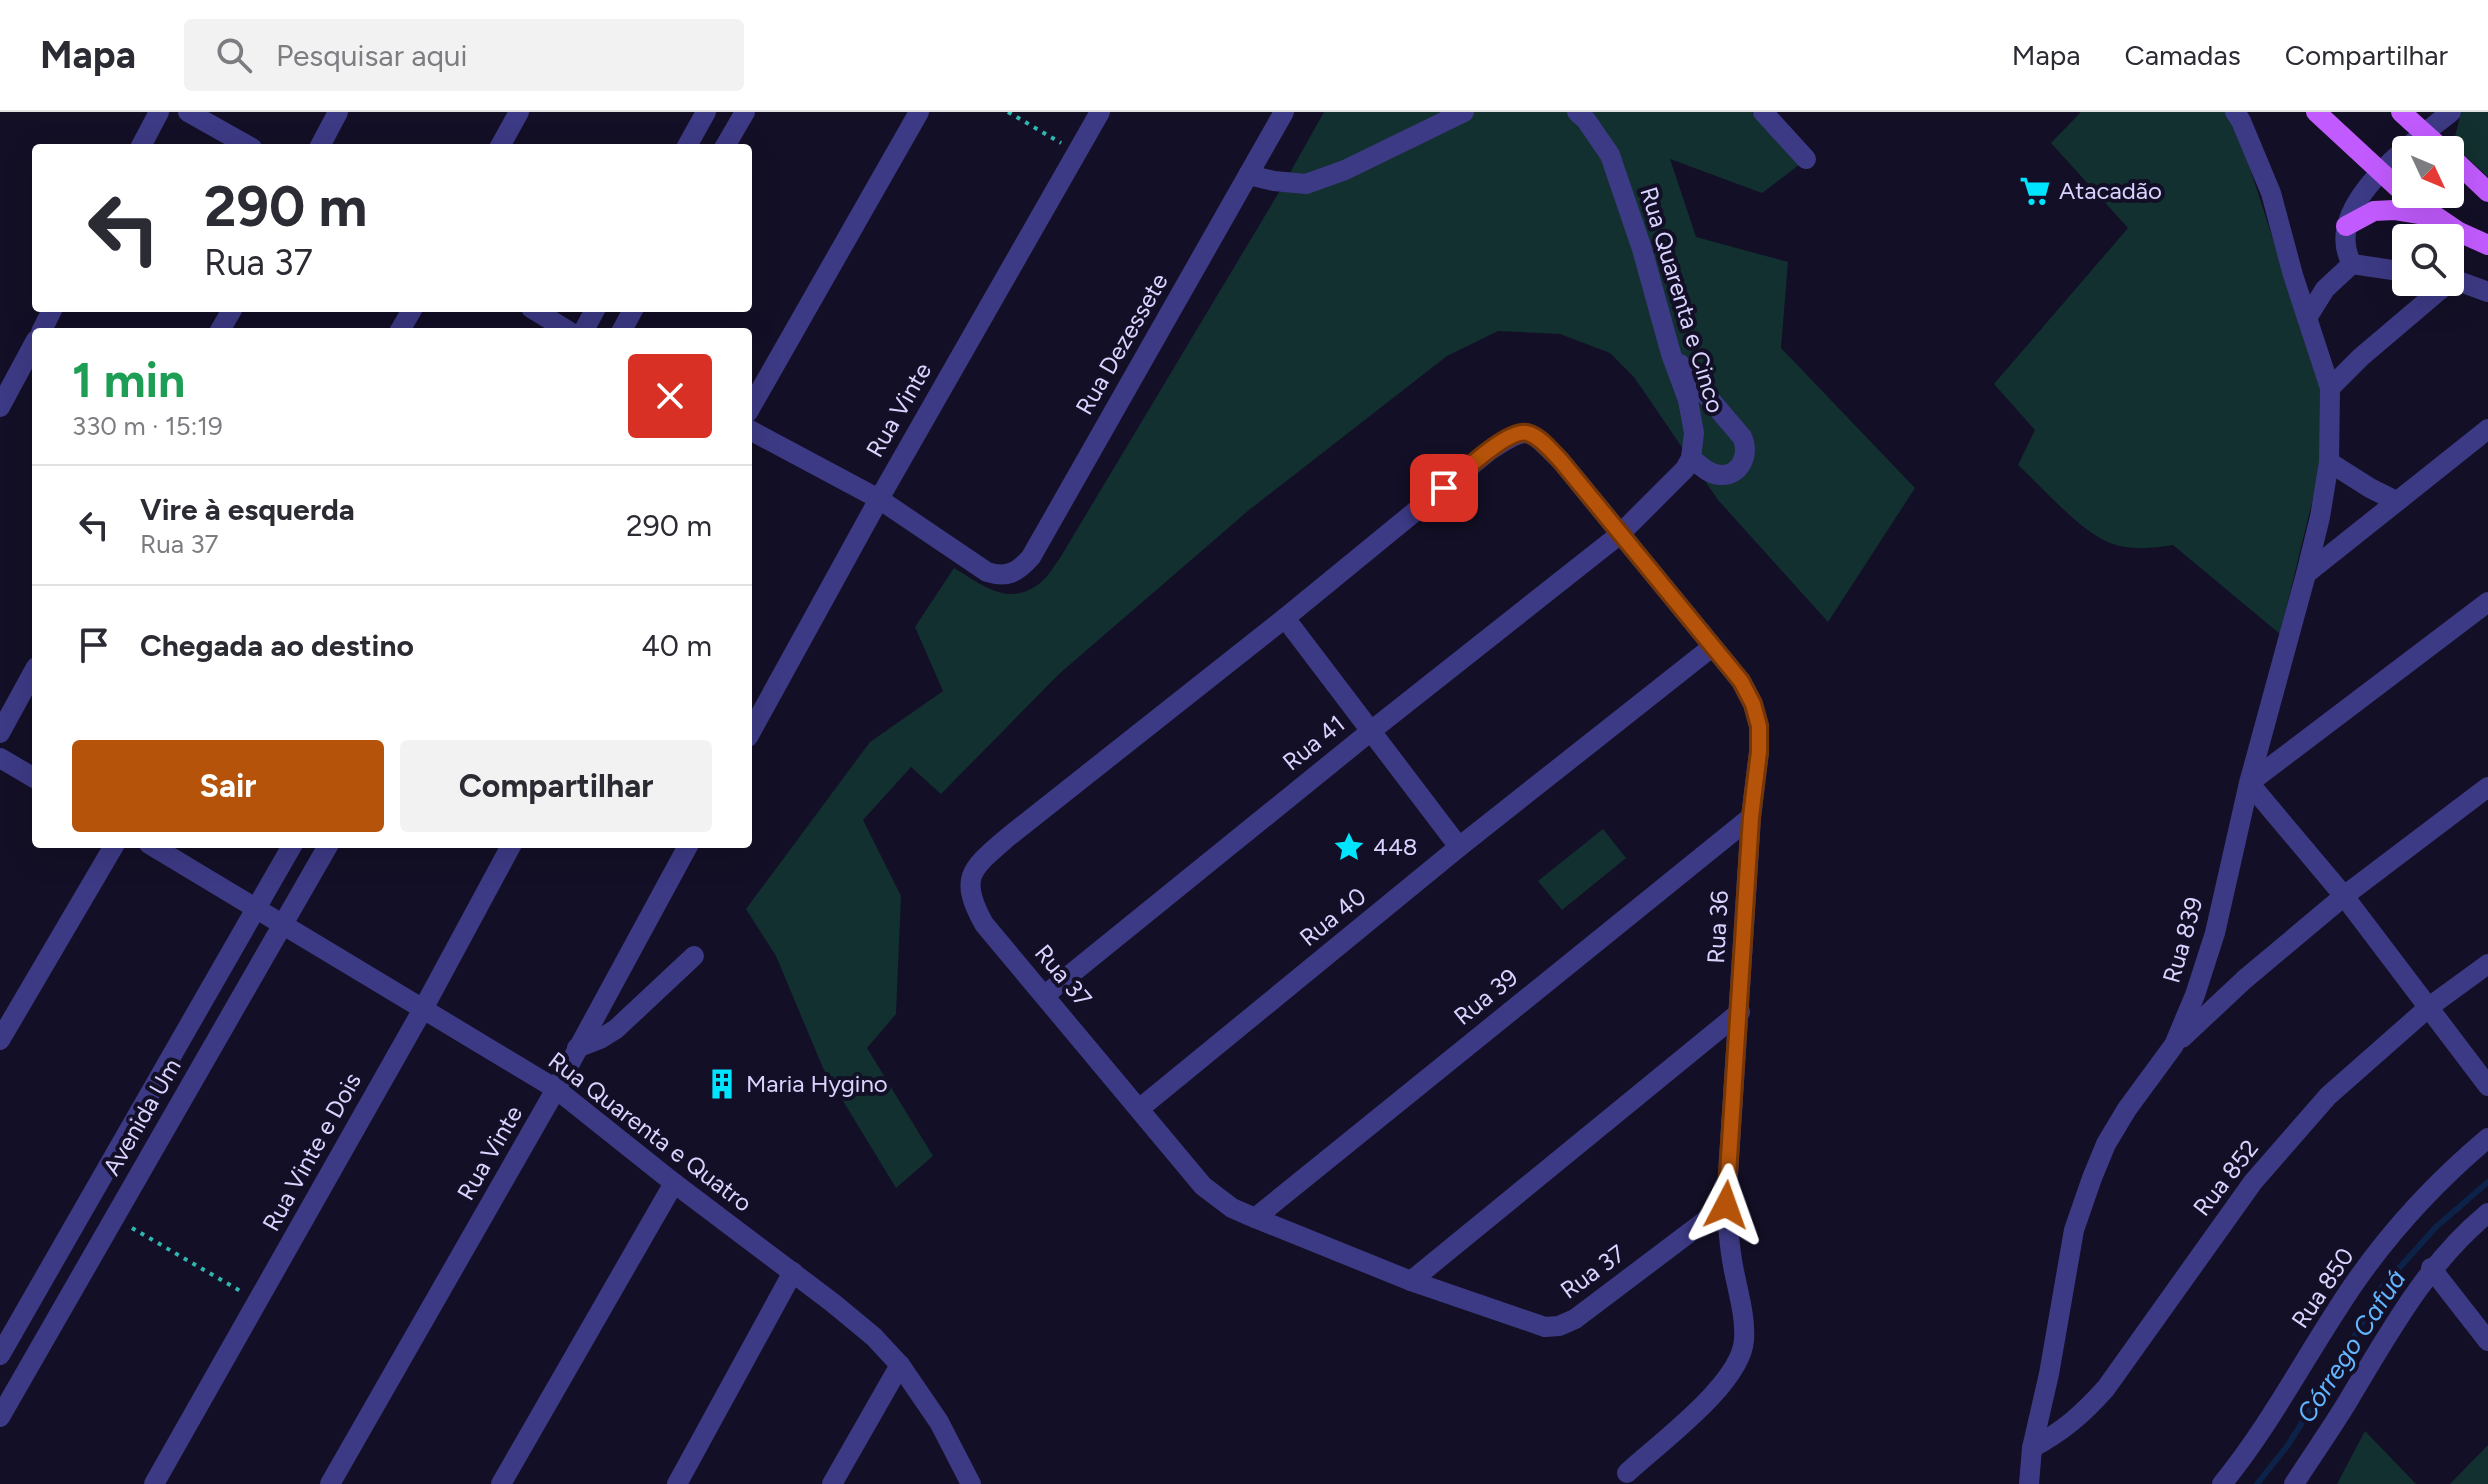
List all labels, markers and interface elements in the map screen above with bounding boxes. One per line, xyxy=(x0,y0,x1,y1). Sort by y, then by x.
search box xyxy=(184,19,744,91)
text: Mapa xyxy=(40,32,136,78)
icon: search xyxy=(212,33,256,77)
text: Pesquisar aqui xyxy=(276,37,468,74)
text: Mapa xyxy=(2012,38,2081,72)
text: Camadas xyxy=(2125,38,2241,72)
text: Compartilhar xyxy=(2285,38,2448,72)
north arrow xyxy=(2392,136,2464,208)
map controls xyxy=(2392,136,2464,296)
text: 290 m xyxy=(204,173,367,240)
supermarket icon: Atacadão xyxy=(2018,174,2052,208)
icon: left xyxy=(72,176,176,280)
place label: Atacadão xyxy=(2059,176,2162,205)
street label: Rua Quarenta e Cinco xyxy=(1634,183,1731,416)
button: search xyxy=(2392,224,2464,296)
text: Rua 37 xyxy=(204,241,313,284)
street label: Rua Dezessete xyxy=(1069,268,1174,420)
text: 1 min xyxy=(72,351,185,409)
button: close xyxy=(628,354,712,438)
street label: Rua Vinte xyxy=(860,357,937,462)
text: 330 m · 15:19 xyxy=(72,410,223,442)
pin xyxy=(1410,454,1478,522)
icon: arrive xyxy=(1422,466,1466,510)
text: Vire à esquerda xyxy=(140,491,355,528)
icon: left xyxy=(72,503,116,547)
text: 290 m xyxy=(626,507,712,544)
text: Rua 37 xyxy=(140,528,219,560)
icon: arrive xyxy=(72,623,116,667)
text: Chegada ao destino xyxy=(140,627,414,664)
text: 40 m xyxy=(641,627,712,664)
street label: Rua 41 xyxy=(1277,709,1351,776)
button: Sair xyxy=(72,740,384,832)
button: Compartilhar xyxy=(400,740,712,832)
place icon: 448 xyxy=(1332,830,1366,864)
place label: 448 xyxy=(1373,832,1418,861)
street label: Rua 40 xyxy=(1294,881,1372,952)
street label: Rua 36 xyxy=(1701,890,1734,964)
street label: Rua 839 xyxy=(2156,894,2209,986)
street label: Rua 37 xyxy=(1029,939,1098,1013)
street label: Rua 39 xyxy=(1448,962,1523,1031)
street label: Rua Quarenta e Quatro xyxy=(543,1046,758,1218)
street label: Avenida Um xyxy=(97,1053,187,1180)
building icon: Maria Hygino xyxy=(705,1067,739,1101)
street label: Rua Vinte e Dois xyxy=(256,1068,367,1236)
place label: Maria Hygino xyxy=(746,1069,888,1098)
street label: Rua Vinte xyxy=(451,1100,528,1205)
street label: Rua 852 xyxy=(2187,1134,2264,1222)
position arrow xyxy=(1684,1163,1768,1247)
street label: Rua 37 xyxy=(1555,1238,1631,1305)
street label: Rua 850 xyxy=(2285,1242,2360,1333)
water label: Córrego Cafuá xyxy=(2290,1264,2412,1428)

